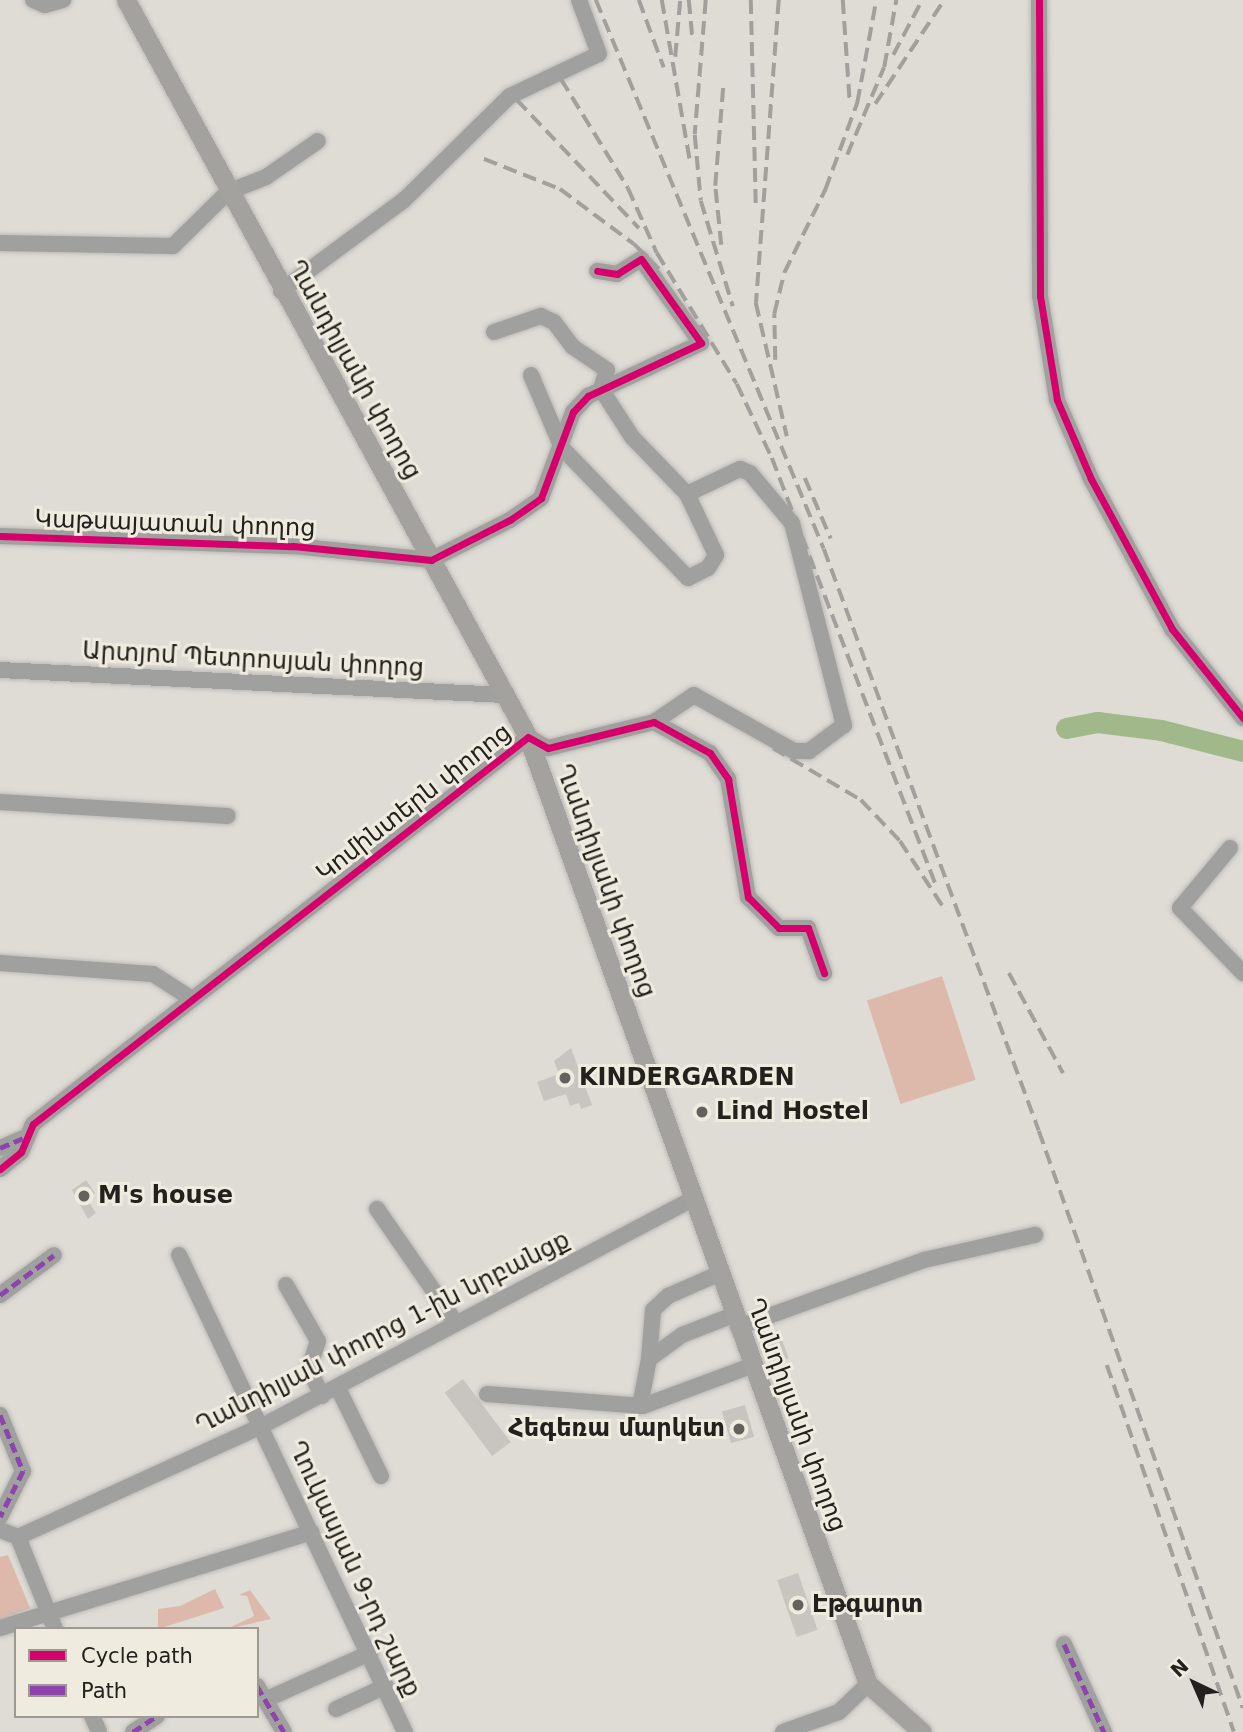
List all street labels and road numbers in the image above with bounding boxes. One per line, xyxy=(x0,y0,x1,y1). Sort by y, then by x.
street label: Ղանդիլյանի փողոց xyxy=(282,255,426,485)
street label: Կաթսայատան փողոց xyxy=(34,505,316,543)
street label: Արտյոմ Պետրոսյան փողոց xyxy=(82,637,424,683)
street label: Կոմինտերն փողոց xyxy=(311,718,517,888)
street label: Ղանդիլյանի փողոց xyxy=(549,760,661,1002)
street label: Ղանդիլյան փողոց 1-ին նրբանցք xyxy=(191,1226,575,1440)
street label: Ղանդիլյանի փողոց xyxy=(740,1294,852,1536)
street label: Ղուկասյան 9-րդ շարք xyxy=(282,1437,426,1701)

